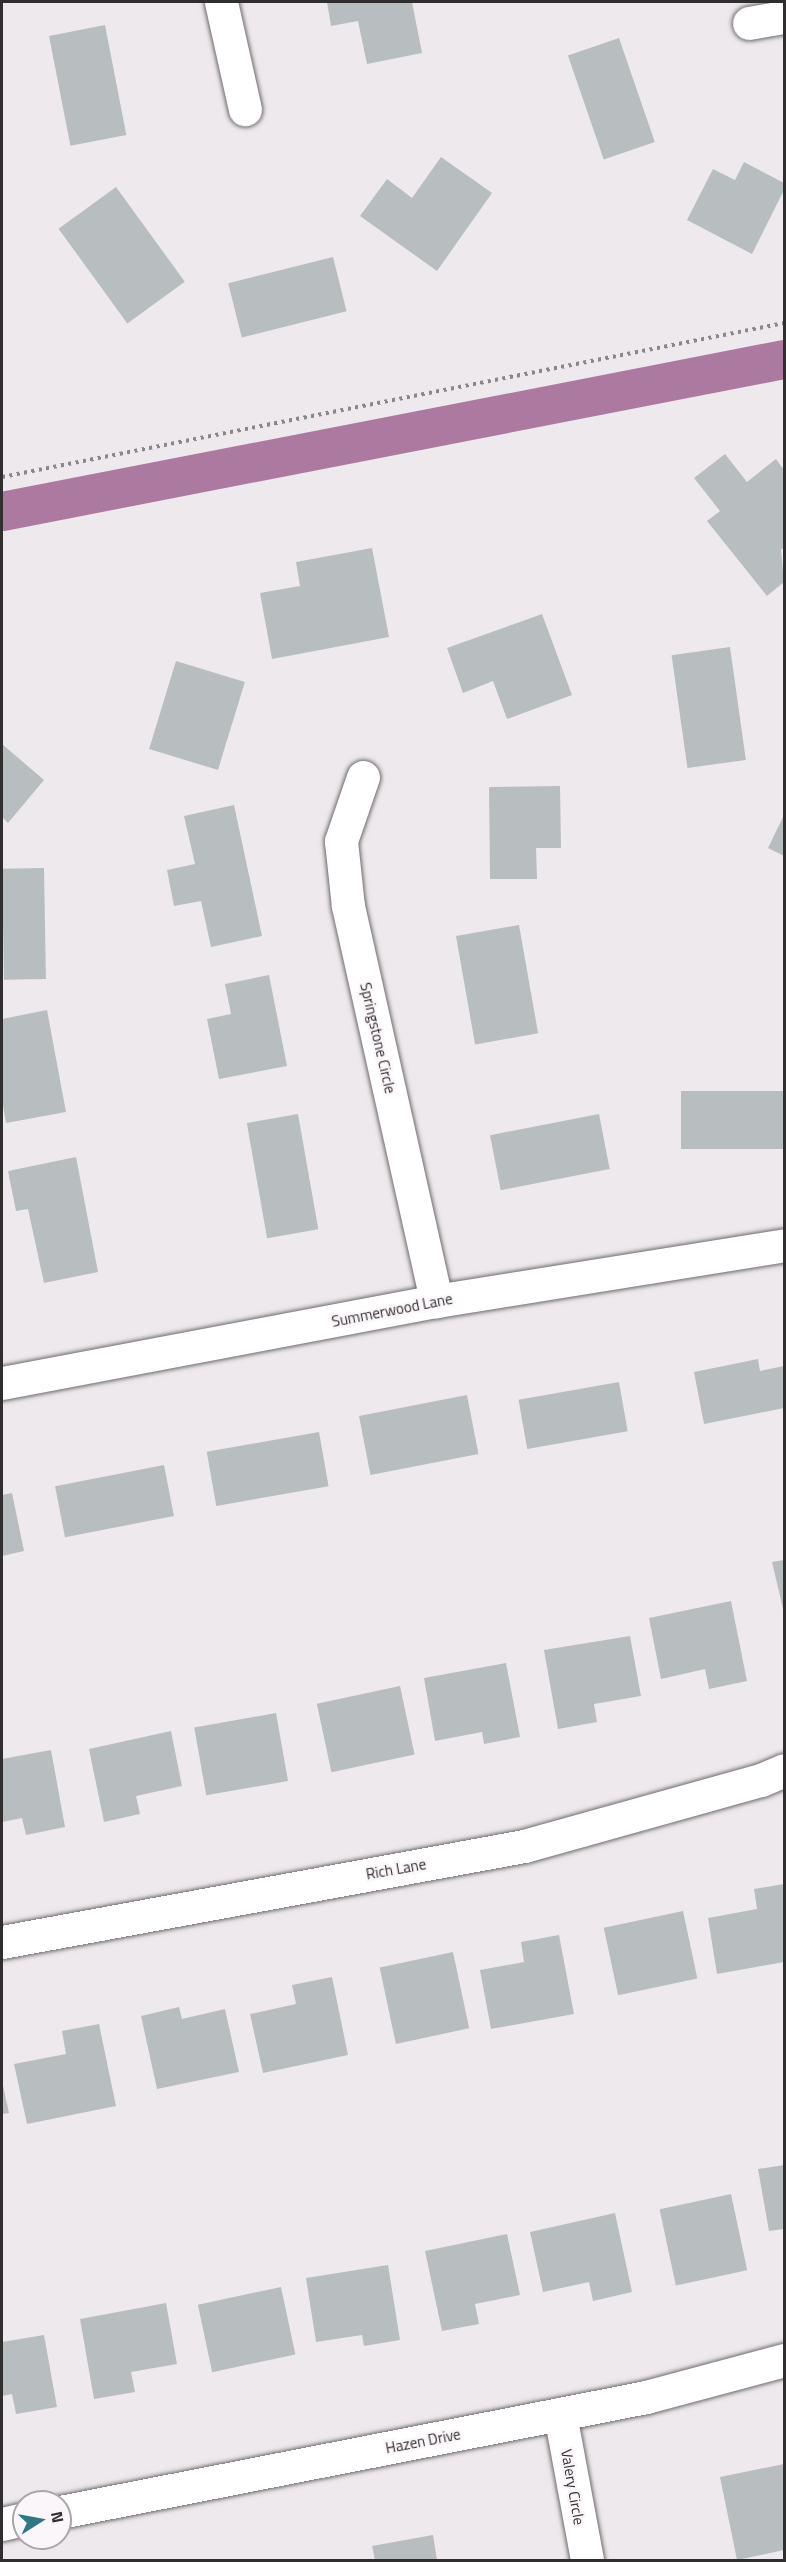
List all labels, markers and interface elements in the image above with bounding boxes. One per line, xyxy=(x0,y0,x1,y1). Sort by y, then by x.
street label: Springstone Circle xyxy=(356,981,400,1095)
street label: Summerwood Lane xyxy=(330,1289,454,1331)
street label: Rich Lane xyxy=(365,1855,427,1883)
street label: Hazen Drive xyxy=(384,2425,462,2457)
street label: Valery Circle xyxy=(557,2448,589,2526)
north arrow xyxy=(12,2490,72,2550)
text: N xyxy=(45,2509,71,2525)

